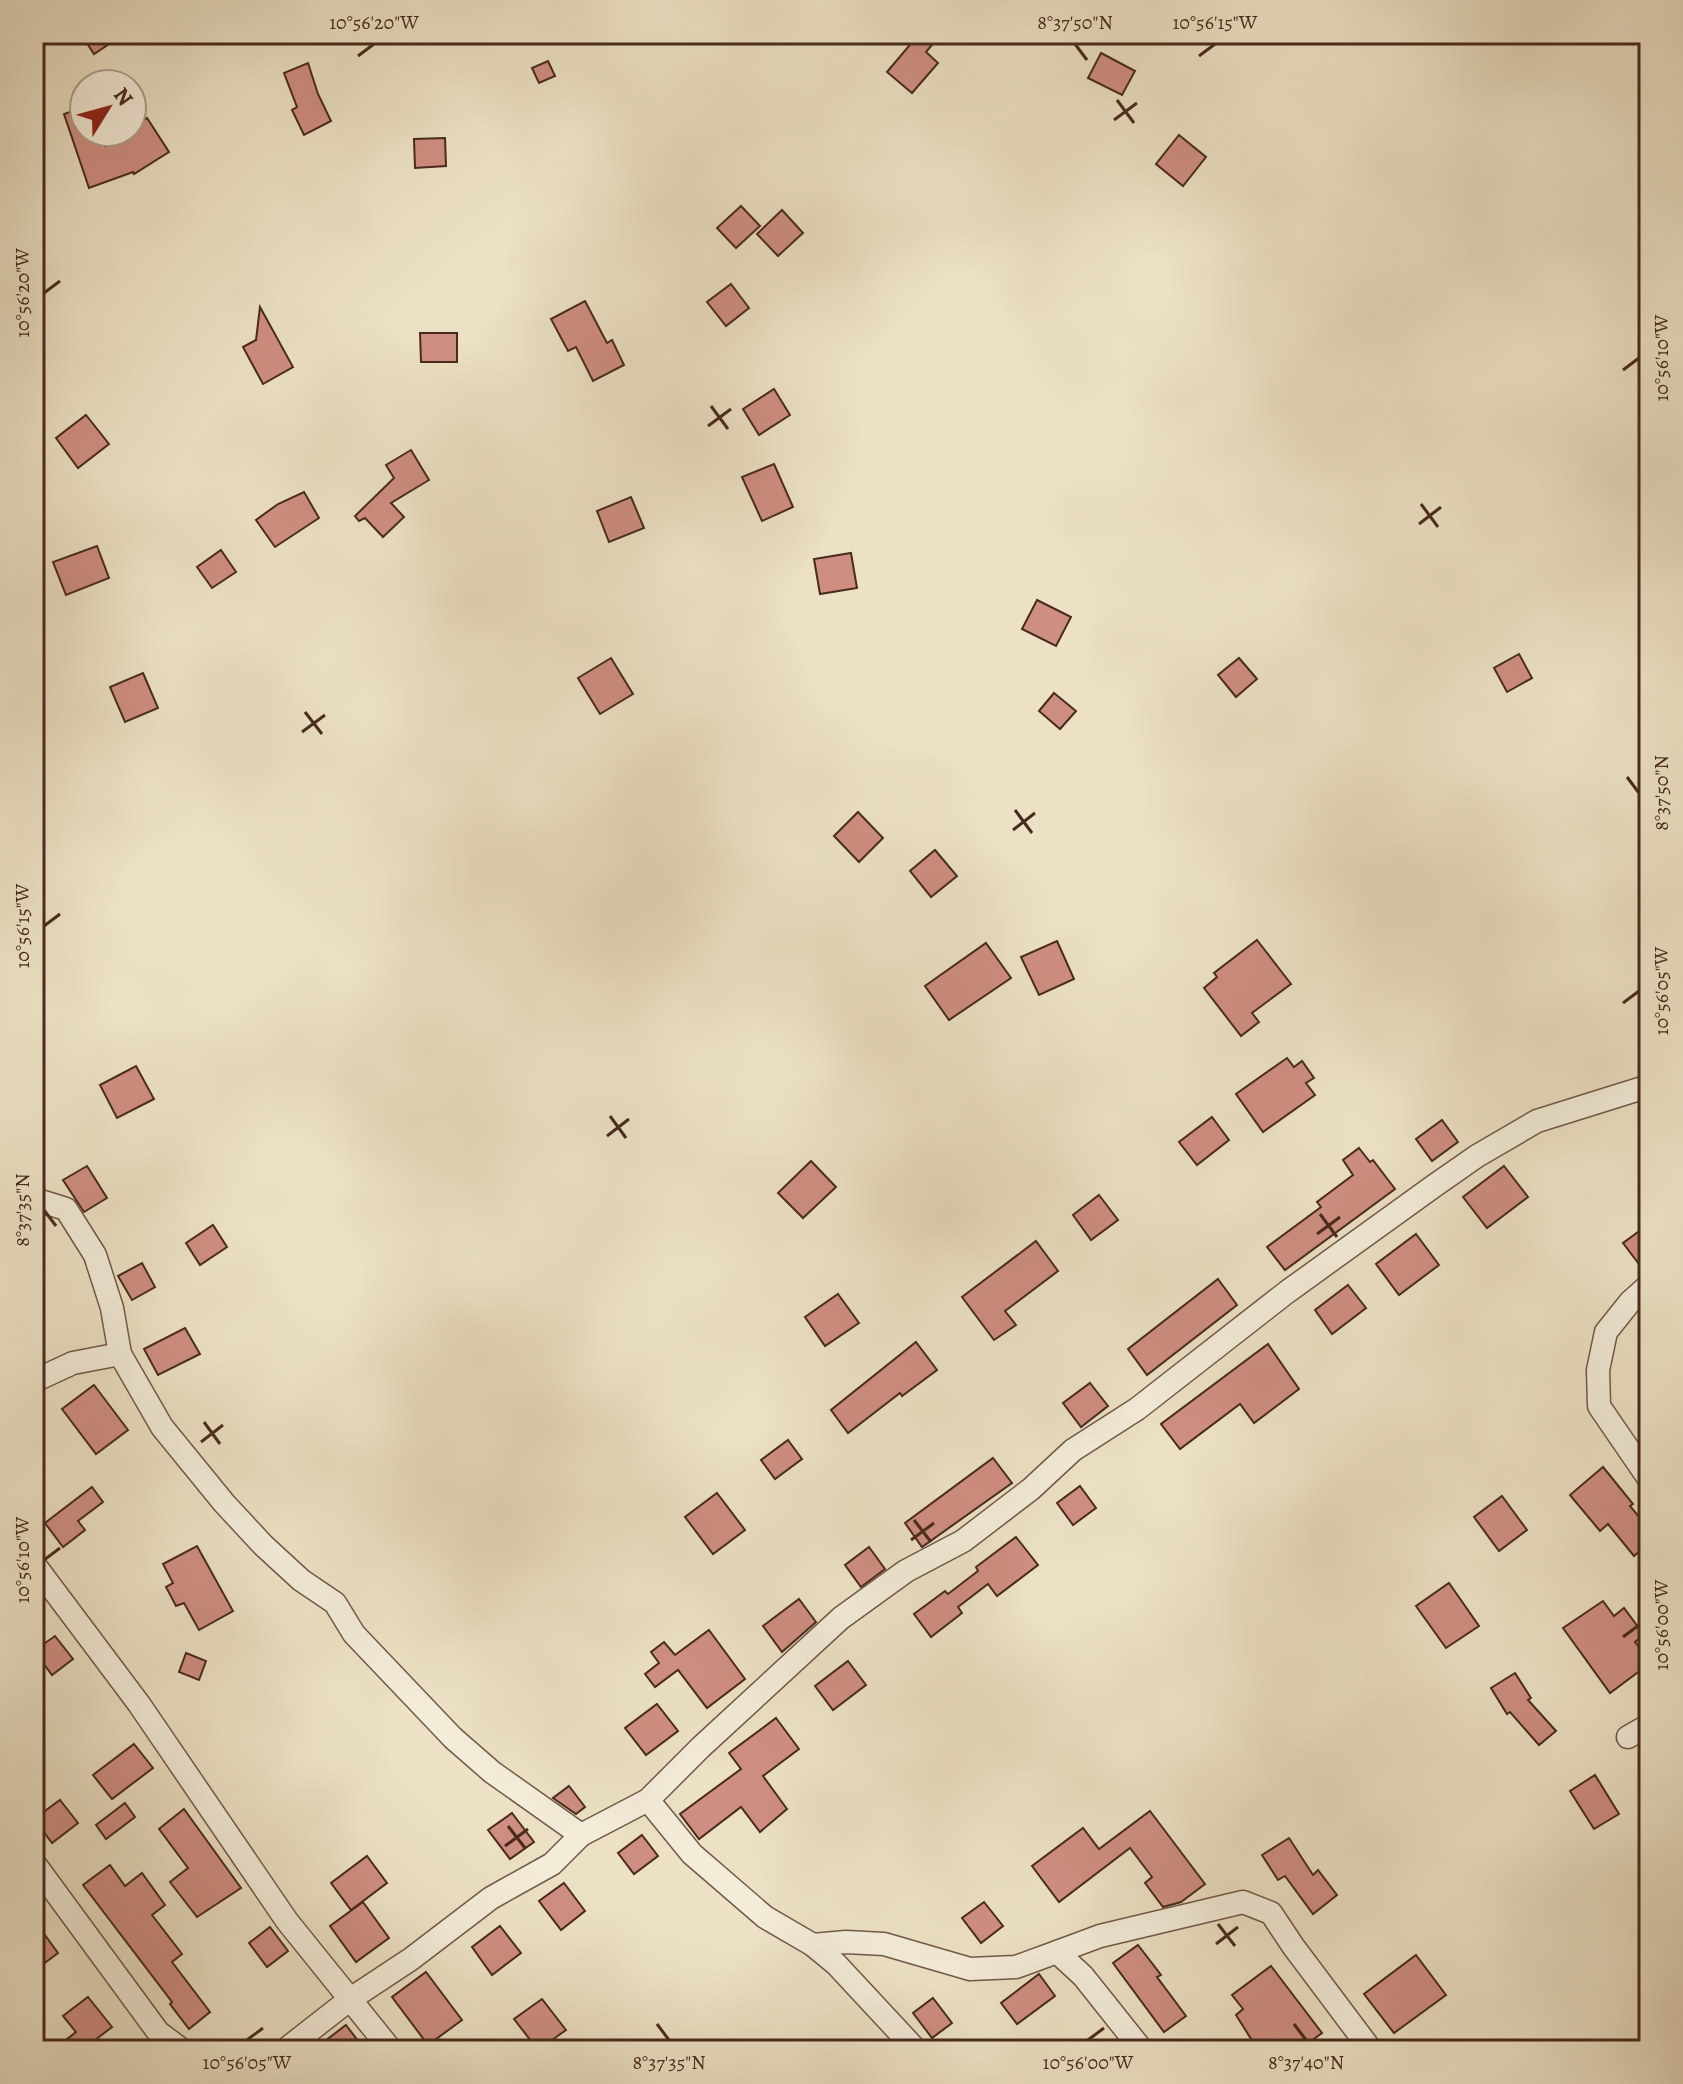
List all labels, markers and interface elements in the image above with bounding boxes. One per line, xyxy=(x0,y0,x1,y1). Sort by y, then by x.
text: 10°56'20"W xyxy=(329,9,419,36)
text: 8°37'50"N xyxy=(1037,9,1113,36)
text: 10°56'15"W xyxy=(1173,9,1258,36)
north arrow xyxy=(68,68,148,148)
text: N xyxy=(106,81,140,112)
text: 10°56'20"W xyxy=(9,248,36,338)
text: 10°56'10"W xyxy=(1648,314,1675,402)
text: 8°37'50"N xyxy=(1648,755,1675,831)
text: 10°56'15"W xyxy=(9,883,36,968)
text: 10°56'05"W xyxy=(1648,946,1675,1035)
text: 8°37'35"N xyxy=(9,1173,36,1247)
text: 10°56'10"W xyxy=(9,1516,36,1604)
text: 10°56'00"W xyxy=(1648,1579,1675,1670)
text: 10°56'05"W xyxy=(203,2049,292,2076)
text: 8°37'35"N xyxy=(632,2049,706,2076)
text: 10°56'00"W xyxy=(1043,2049,1134,2076)
text: 8°37'40"N xyxy=(1268,2049,1344,2076)

